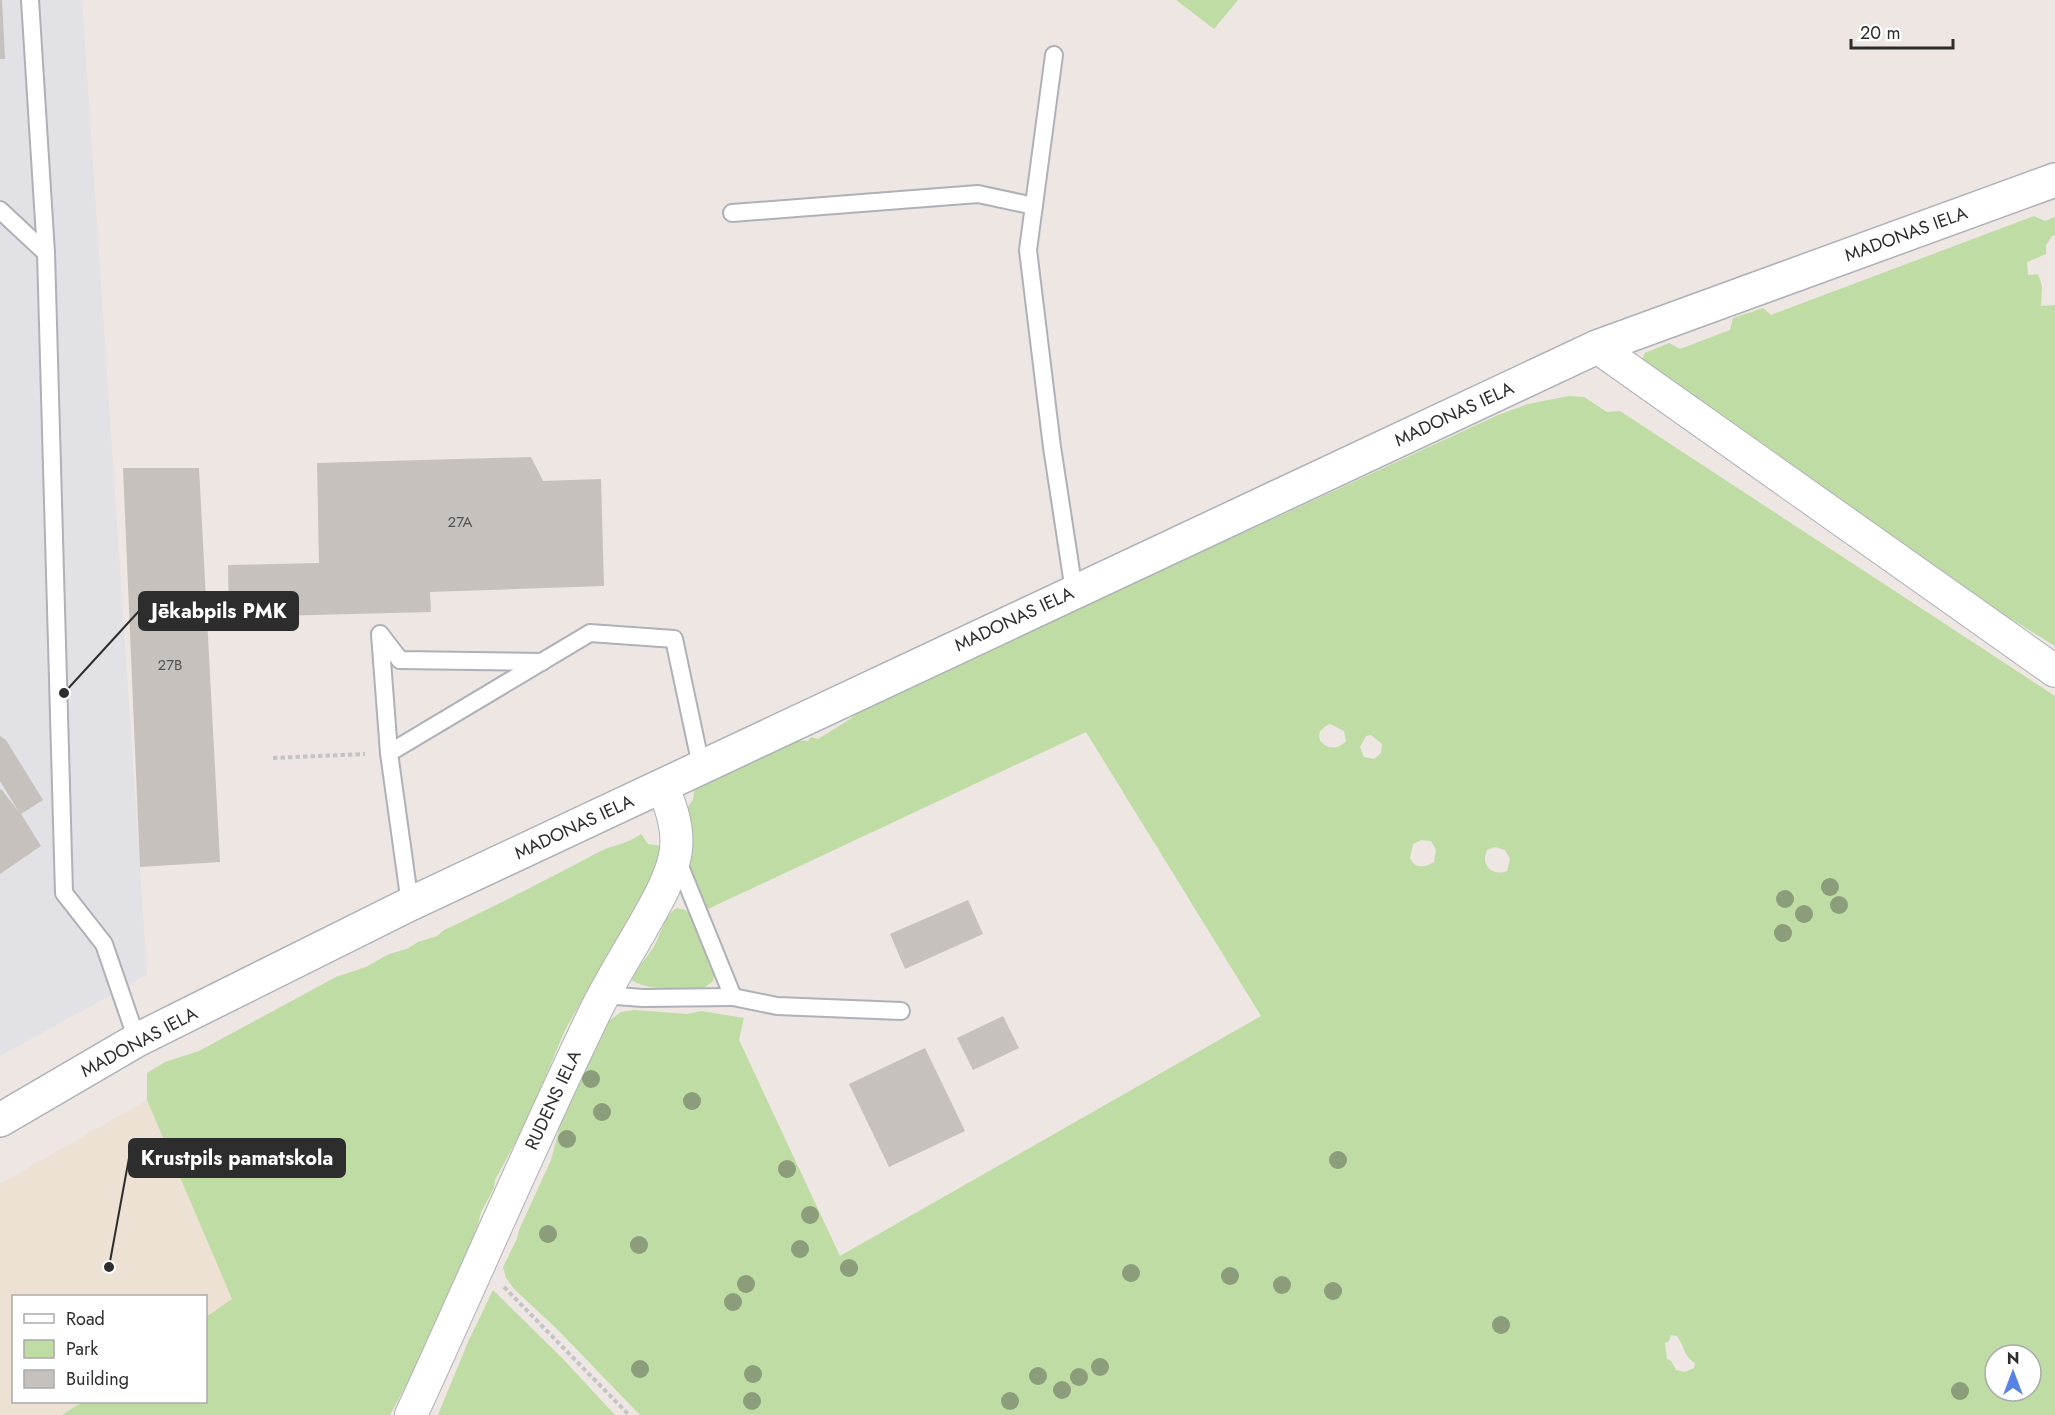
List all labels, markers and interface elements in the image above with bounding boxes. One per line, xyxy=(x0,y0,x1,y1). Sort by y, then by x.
scale bar xyxy=(1851,12,1953,50)
text: 20 m xyxy=(1860,20,1900,46)
street label: MADONAS IELA xyxy=(1841,200,1971,268)
street label: MADONAS IELA xyxy=(1390,375,1518,453)
house number: 27A xyxy=(448,511,473,533)
street label: MADONAS IELA xyxy=(950,580,1078,658)
callout: Jēkabpils PMK xyxy=(139,592,298,630)
text: Jēkabpils PMK xyxy=(147,597,287,626)
house number: 27B xyxy=(158,654,182,676)
street label: MADONAS IELA xyxy=(510,788,638,866)
street label: MADONAS IELA xyxy=(76,1000,202,1084)
street label: RUDENS IELA xyxy=(518,1046,588,1154)
callout: Krustpils pamatskola xyxy=(129,1139,345,1177)
text: Krustpils pamatskola xyxy=(141,1144,333,1173)
legend xyxy=(12,1295,207,1403)
text: Road xyxy=(66,1306,105,1332)
text: Park xyxy=(66,1336,98,1362)
north arrow xyxy=(1983,1343,2043,1403)
text: N xyxy=(2007,1347,2019,1370)
text: Building xyxy=(66,1366,129,1392)

